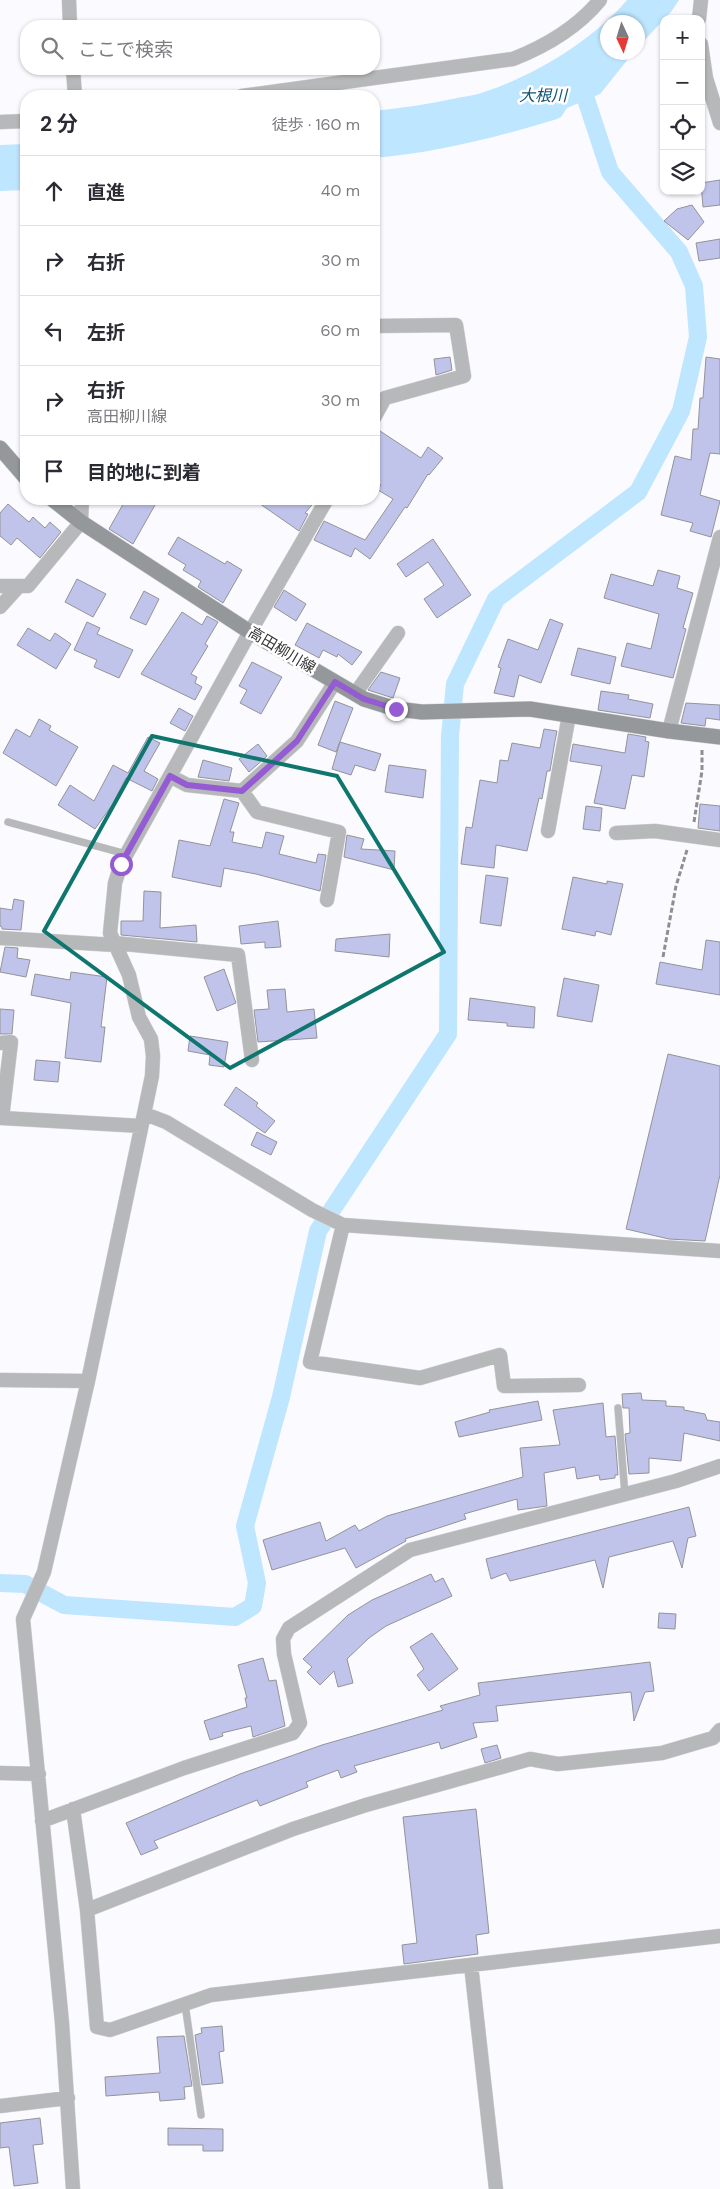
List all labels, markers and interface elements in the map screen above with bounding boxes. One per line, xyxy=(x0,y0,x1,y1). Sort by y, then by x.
north arrow xyxy=(600,15,645,60)
map controls xyxy=(660,15,705,195)
button: + xyxy=(660,15,705,60)
search box xyxy=(20,20,380,75)
icon: search xyxy=(38,34,66,62)
text: ここで検索 xyxy=(78,37,173,62)
button: − xyxy=(660,60,705,105)
water label: 大根川 xyxy=(519,85,569,106)
button: locate xyxy=(660,105,705,150)
text: 2 分 xyxy=(40,110,78,138)
text: 徒歩 · 160 m xyxy=(272,114,360,135)
button: layers xyxy=(660,150,705,195)
icon: ahead xyxy=(40,177,68,205)
text: 直進 xyxy=(87,180,125,205)
text: 40 m xyxy=(321,180,360,201)
icon: right xyxy=(40,247,68,275)
text: 右折 xyxy=(87,250,125,275)
text: 30 m xyxy=(321,250,360,271)
icon: left xyxy=(40,317,68,345)
text: 左折 xyxy=(87,320,125,345)
text: 60 m xyxy=(320,320,360,341)
text: 右折 xyxy=(87,378,125,403)
icon: right xyxy=(40,387,68,415)
text: 30 m xyxy=(321,390,360,411)
text: 高田柳川線 xyxy=(87,406,167,427)
icon: arrive xyxy=(40,457,68,485)
text: 目的地に到着 xyxy=(87,460,201,485)
street label: 高田柳川線 xyxy=(245,622,319,678)
route end xyxy=(385,698,408,721)
route start xyxy=(110,853,133,876)

